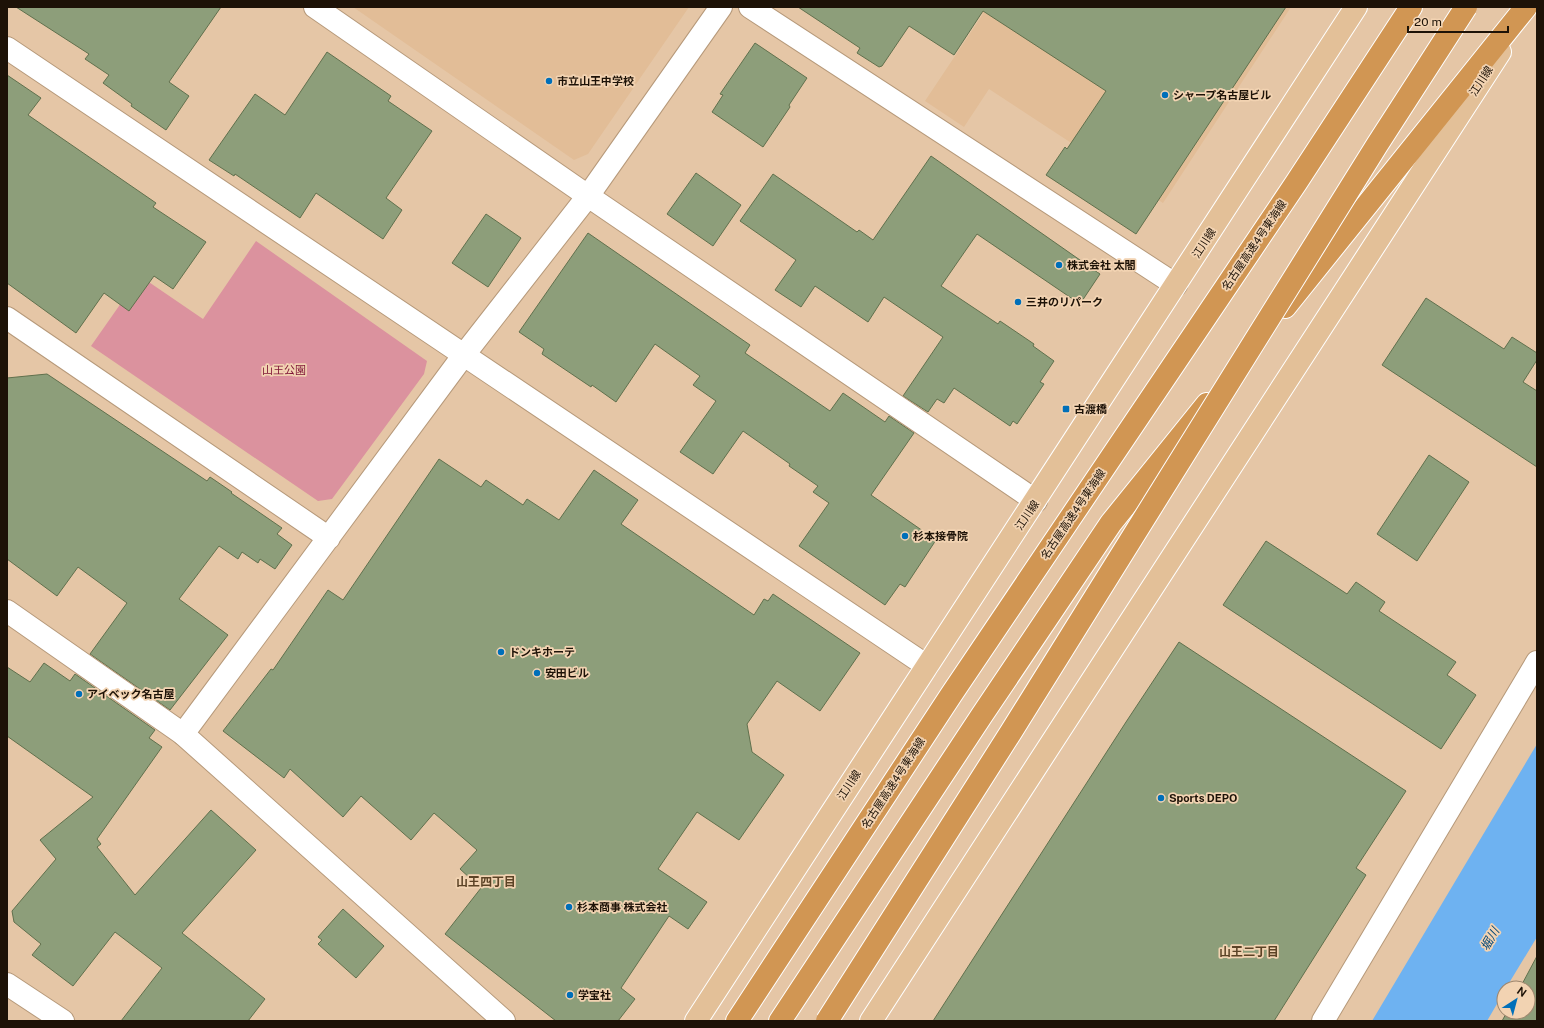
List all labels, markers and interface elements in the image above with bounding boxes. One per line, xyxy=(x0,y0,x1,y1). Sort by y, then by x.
scale bar xyxy=(1408,8,1508,34)
text: 20 m xyxy=(1414,15,1442,29)
street label: 江川線 xyxy=(1467,64,1495,98)
place label: 市立山王中学校 xyxy=(557,75,634,87)
marker: 市立山王中学校 xyxy=(544,76,554,86)
place label: シャープ名古屋ビル xyxy=(1173,89,1271,101)
marker: シャープ名古屋ビル xyxy=(1160,90,1170,100)
street label: 名古屋高速4号東海線 xyxy=(1219,198,1289,292)
street label: 江川線 xyxy=(1190,226,1218,260)
place label: 株式会社 太閤 xyxy=(1067,259,1135,271)
marker: 株式会社 太閤 xyxy=(1054,260,1064,270)
place label: 三井のリパーク xyxy=(1026,296,1103,308)
marker: 三井のリパーク xyxy=(1013,297,1023,307)
park label: 山王公園 xyxy=(262,364,306,376)
place label: 古渡橋 xyxy=(1074,403,1107,415)
marker: 古渡橋 xyxy=(1061,404,1071,414)
street label: 名古屋高速4号東海線 xyxy=(1038,467,1108,561)
street label: 江川線 xyxy=(1013,498,1041,532)
place label: 杉本接骨院 xyxy=(913,530,968,542)
marker: 杉本接骨院 xyxy=(900,531,910,541)
place label: ドンキホーテ xyxy=(509,646,575,658)
marker: ドンキホーテ xyxy=(496,647,506,657)
place label: 安田ビル xyxy=(545,667,589,679)
marker: 安田ビル xyxy=(532,668,542,678)
place label: アイベック名古屋 xyxy=(87,688,174,700)
marker: アイベック名古屋 xyxy=(74,689,84,699)
street label: 名古屋高速4号東海線 xyxy=(859,735,927,831)
street label: 江川線 xyxy=(835,768,863,802)
place label: Sports DEPO xyxy=(1169,792,1237,804)
marker: Sports DEPO xyxy=(1156,793,1166,803)
district label: 山王四丁目 xyxy=(456,875,516,889)
place label: 杉本商事 株式会社 xyxy=(577,901,667,913)
marker: 杉本商事 株式会社 xyxy=(564,902,574,912)
water label: 堀川 xyxy=(1478,923,1503,953)
district label: 山王二丁目 xyxy=(1219,945,1279,959)
north arrow xyxy=(1496,980,1536,1020)
text: N xyxy=(1515,985,1529,999)
place label: 学宝社 xyxy=(578,989,611,1001)
marker: 学宝社 xyxy=(565,990,575,1000)

